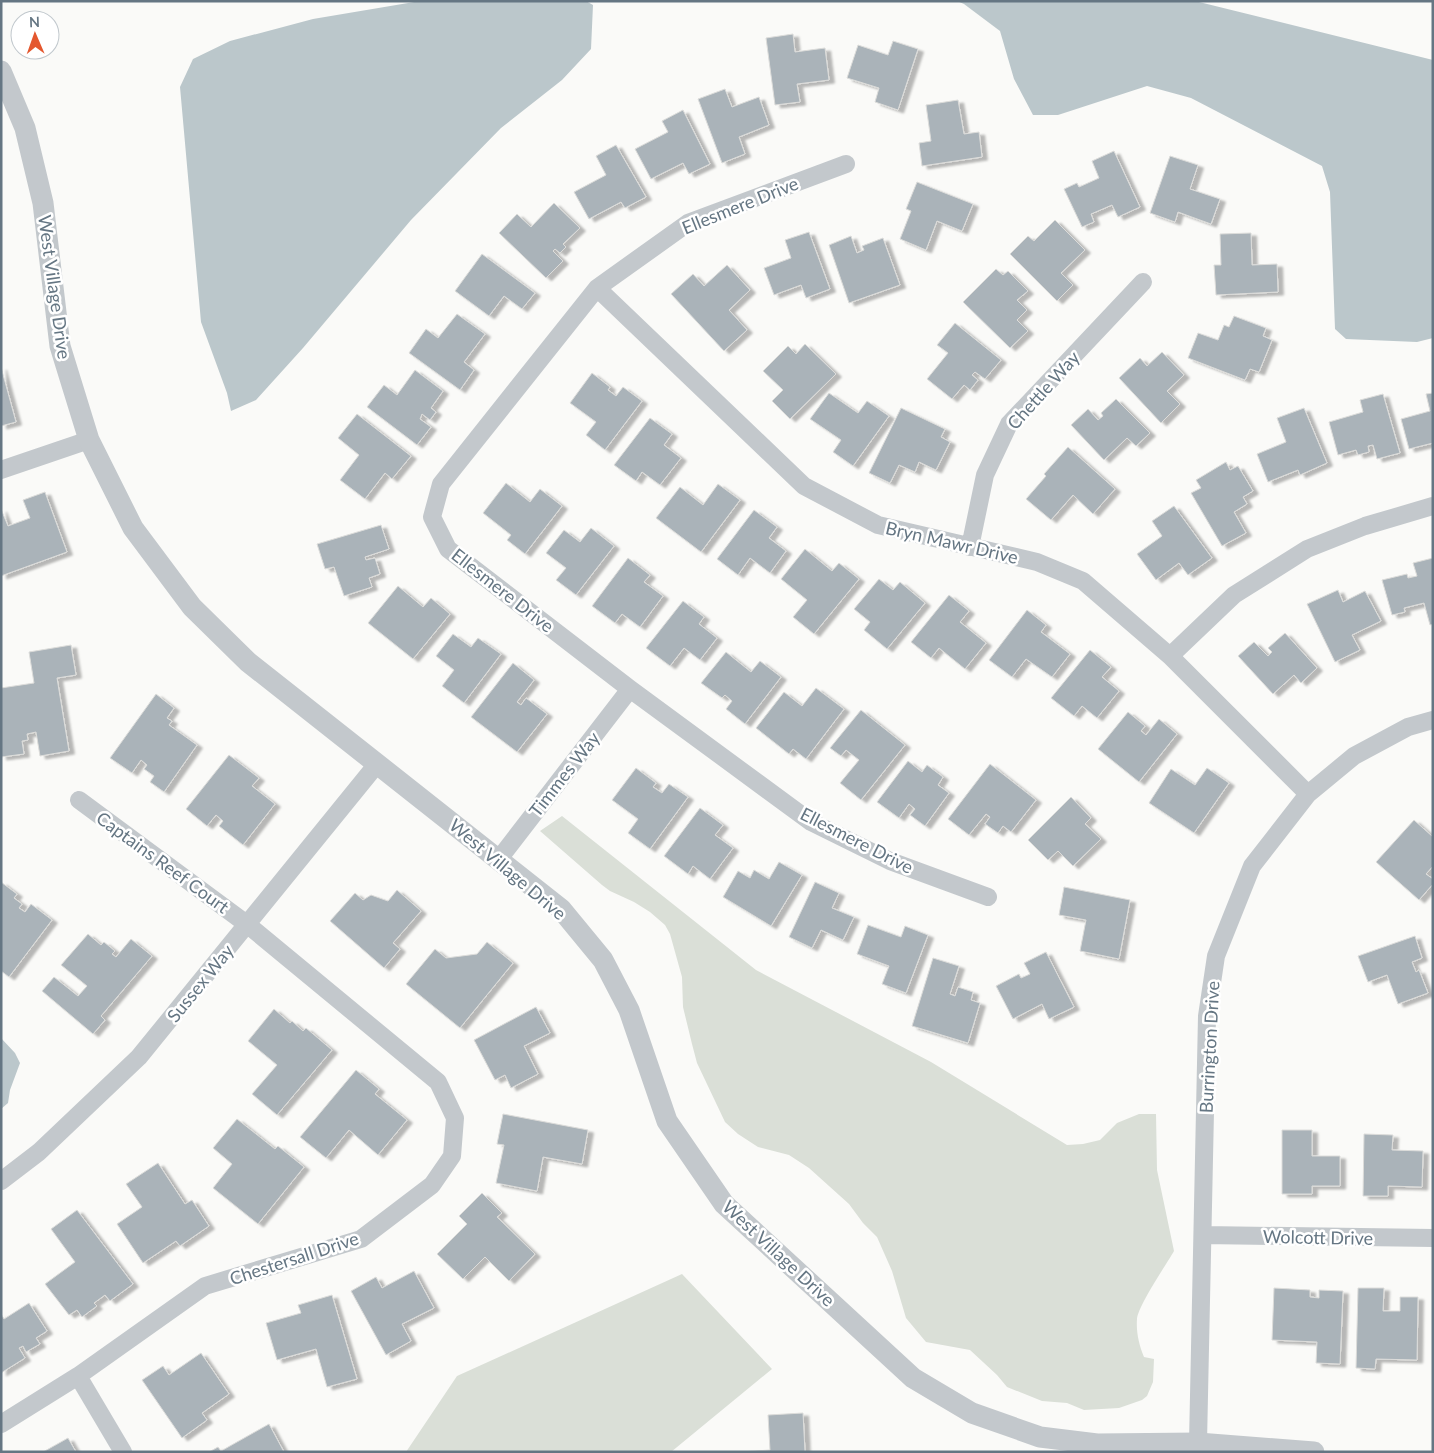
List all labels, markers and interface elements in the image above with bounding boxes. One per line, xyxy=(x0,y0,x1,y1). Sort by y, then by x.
north arrow xyxy=(10,10,60,60)
text: N xyxy=(29,13,40,30)
street label: Ellesmere Drive xyxy=(679,172,801,238)
street label: West Village Drive xyxy=(34,213,76,361)
street label: Chettle Way xyxy=(1002,346,1084,434)
street label: Bryn Mawr Drive xyxy=(884,516,1020,568)
street label: Ellesmere Drive xyxy=(448,543,558,637)
street label: Timmes Way xyxy=(524,727,604,821)
street label: Ellesmere Drive xyxy=(797,802,917,878)
street label: Captains Reef Court xyxy=(92,807,234,918)
street label: West Village Drive xyxy=(445,814,571,924)
street label: Sussex Way xyxy=(162,939,238,1026)
street label: Burrington Drive xyxy=(1195,980,1223,1114)
street label: West Village Drive xyxy=(718,1195,840,1311)
street label: Wolcott Drive xyxy=(1263,1225,1373,1249)
street label: Chestersall Drive xyxy=(227,1227,361,1289)

